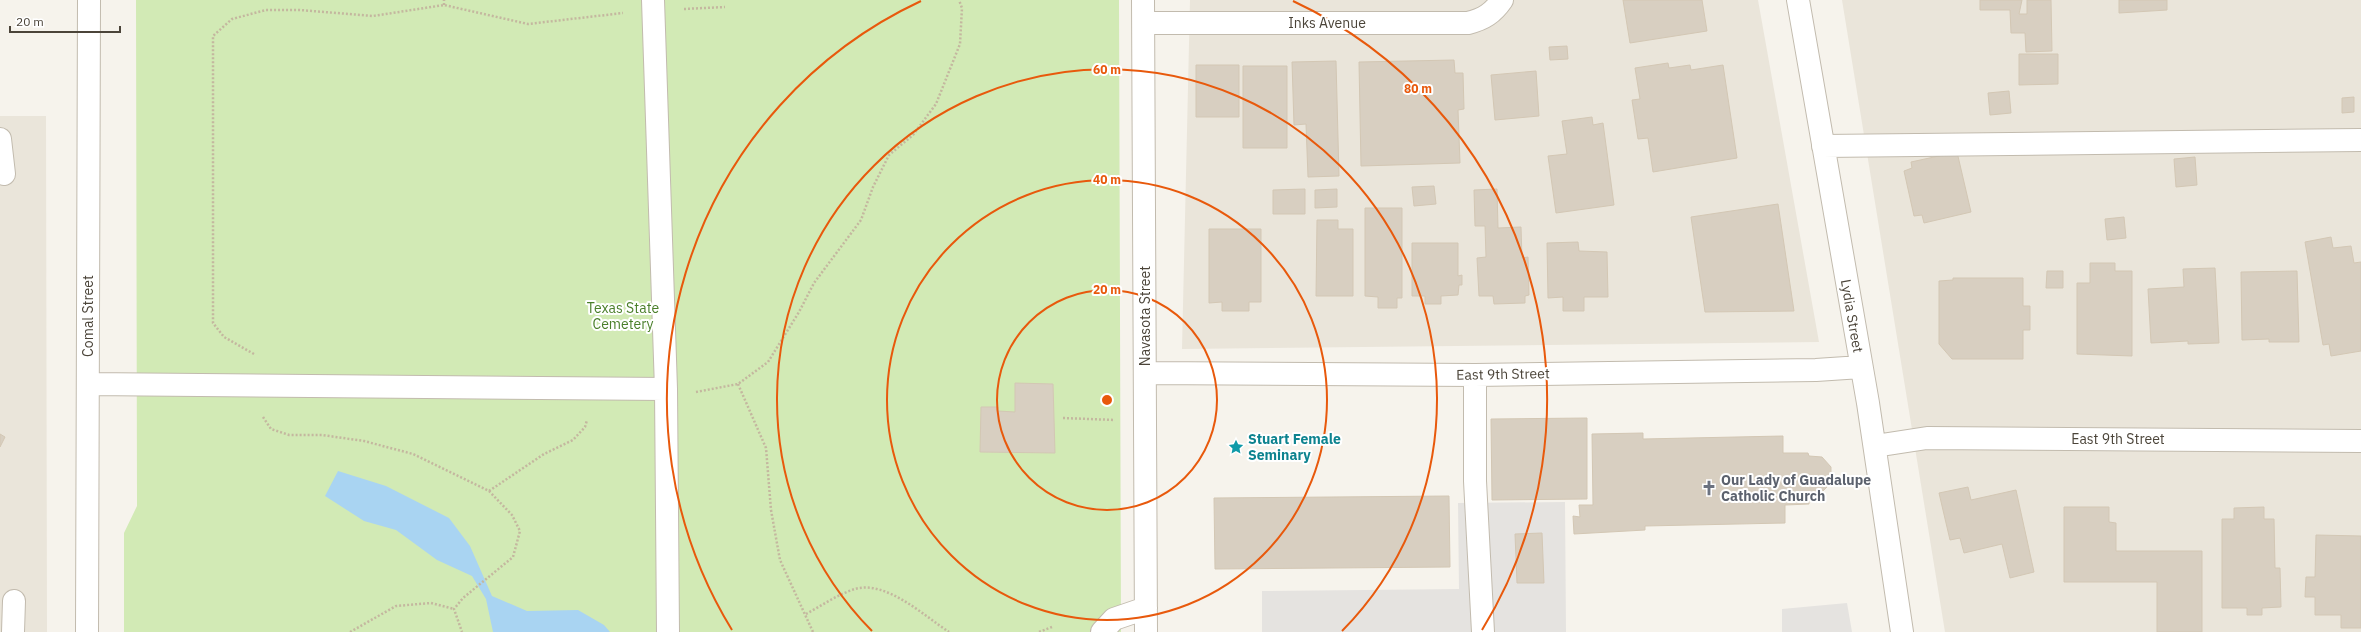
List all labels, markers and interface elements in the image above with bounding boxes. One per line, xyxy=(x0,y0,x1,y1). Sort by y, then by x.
scale bar xyxy=(10,8,120,34)
text: 20 m xyxy=(16,14,44,29)
street label: Inks Avenue xyxy=(1288,14,1366,32)
text: 60 m xyxy=(1093,62,1121,77)
text: 80 m xyxy=(1404,81,1432,96)
text: 40 m xyxy=(1093,172,1121,187)
street label: Navasota Street xyxy=(1136,266,1154,366)
street label: Comal Street xyxy=(79,275,97,357)
street label: Lydia Street xyxy=(1837,278,1867,354)
text: 20 m xyxy=(1093,282,1121,297)
park label: Texas State Cemetery xyxy=(587,299,659,333)
street label: East 9th Street xyxy=(1456,364,1550,384)
centre of rings xyxy=(1100,393,1114,407)
place label: Stuart Female Seminary xyxy=(1248,430,1341,464)
street label: East 9th Street xyxy=(2071,430,2165,448)
place icon: Stuart Female Seminary xyxy=(1227,438,1245,456)
place label: Our Lady of Guadalupe Catholic Church xyxy=(1721,471,1871,505)
church icon: Our Lady of Guadalupe Catholic Church xyxy=(1700,479,1718,497)

